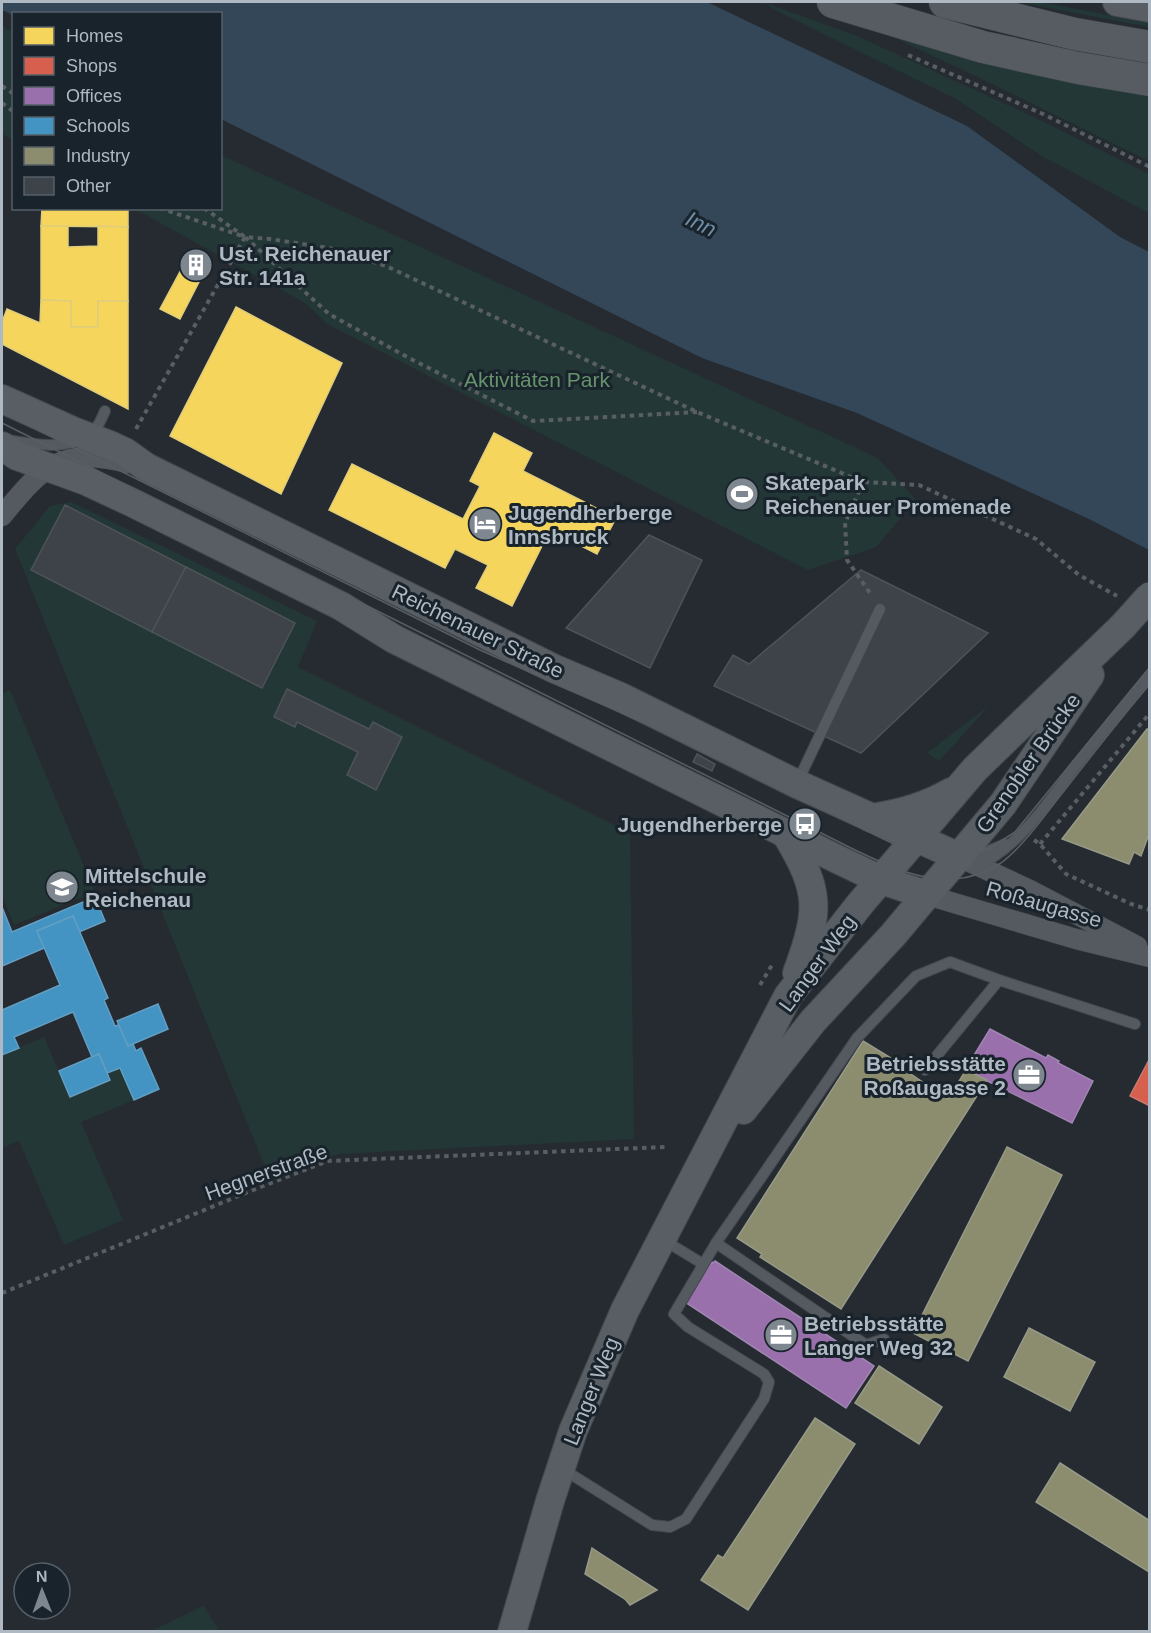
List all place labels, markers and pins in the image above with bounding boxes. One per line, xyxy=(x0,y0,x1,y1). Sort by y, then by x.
place label: Ust. Reichenauer Str. 141a xyxy=(219,242,391,289)
building icon: Ust. Reichenauer Str. 141a xyxy=(178,247,214,283)
place label: Skatepark Reichenauer Promenade xyxy=(765,471,1011,518)
sports icon: Skatepark Reichenauer Promenade xyxy=(724,476,760,512)
place label: Jugendherberge Innsbruck xyxy=(508,501,673,548)
hotel icon: Jugendherberge Innsbruck xyxy=(467,506,503,542)
bus stop icon: Jugendherberge xyxy=(787,806,823,842)
place label: Jugendherberge xyxy=(617,813,782,836)
place label: Mittelschule Reichenau xyxy=(85,864,206,911)
school or university icon: Mittelschule Reichenau xyxy=(44,869,80,905)
place label: Betriebsstätte Roßaugasse 2 xyxy=(864,1052,1006,1099)
office icon: Betriebsstätte Roßaugasse 2 xyxy=(1011,1057,1047,1093)
place label: Betriebsstätte Langer Weg 32 xyxy=(804,1312,953,1359)
office icon: Betriebsstätte Langer Weg 32 xyxy=(763,1317,799,1353)

